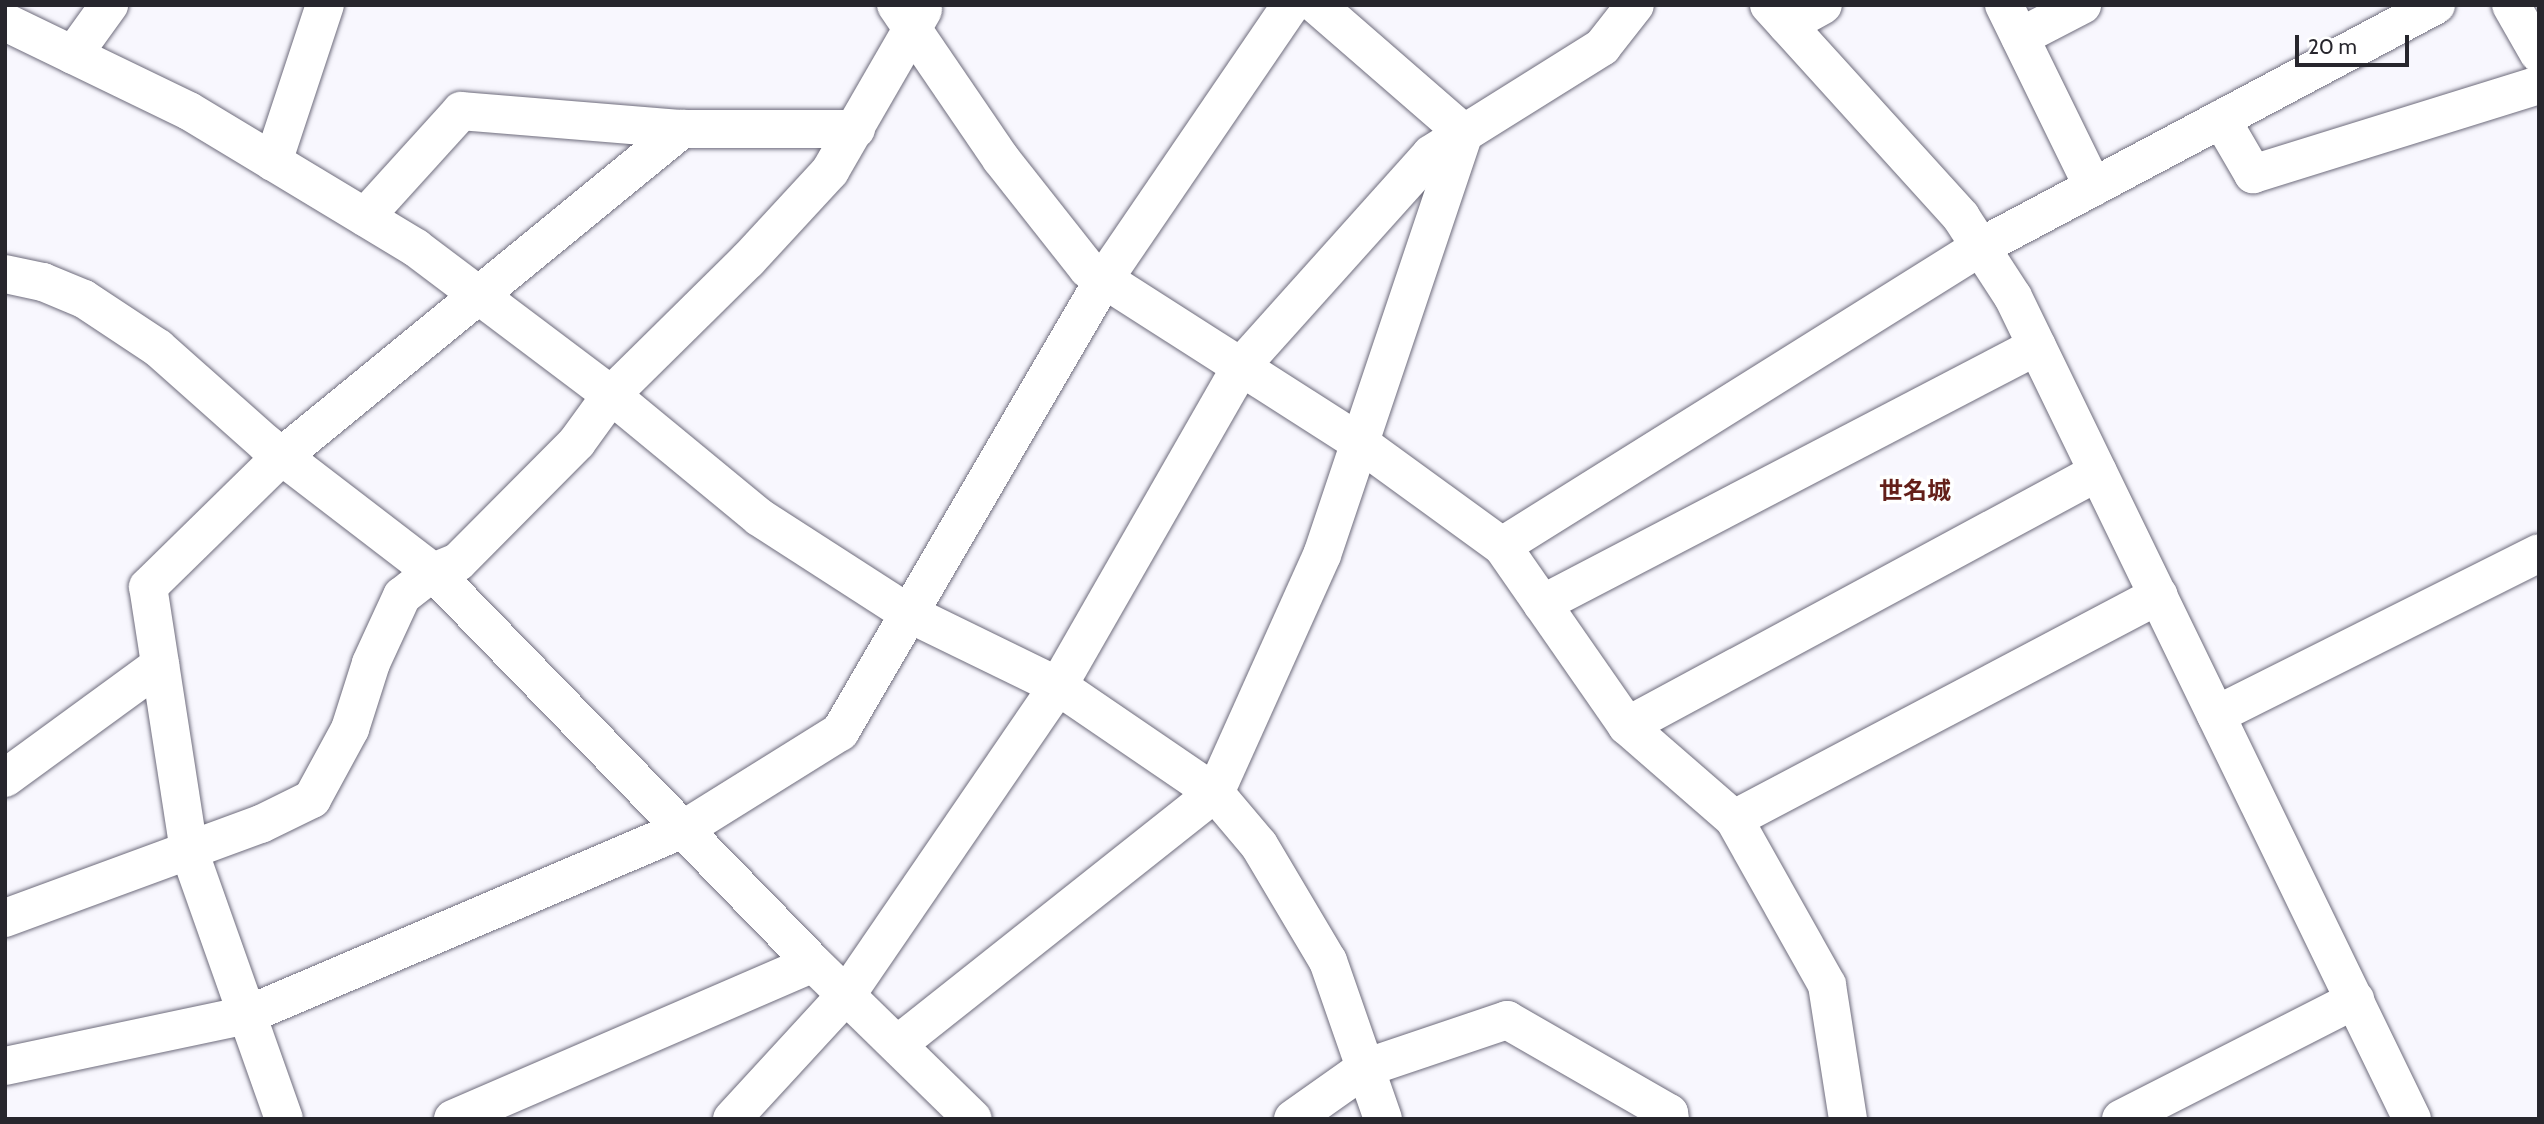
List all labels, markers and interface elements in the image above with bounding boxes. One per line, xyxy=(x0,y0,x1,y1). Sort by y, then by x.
scale bar xyxy=(2299,21,2413,65)
text: 20 m xyxy=(2308,34,2357,59)
district label: 世名城 xyxy=(1879,477,1951,505)

